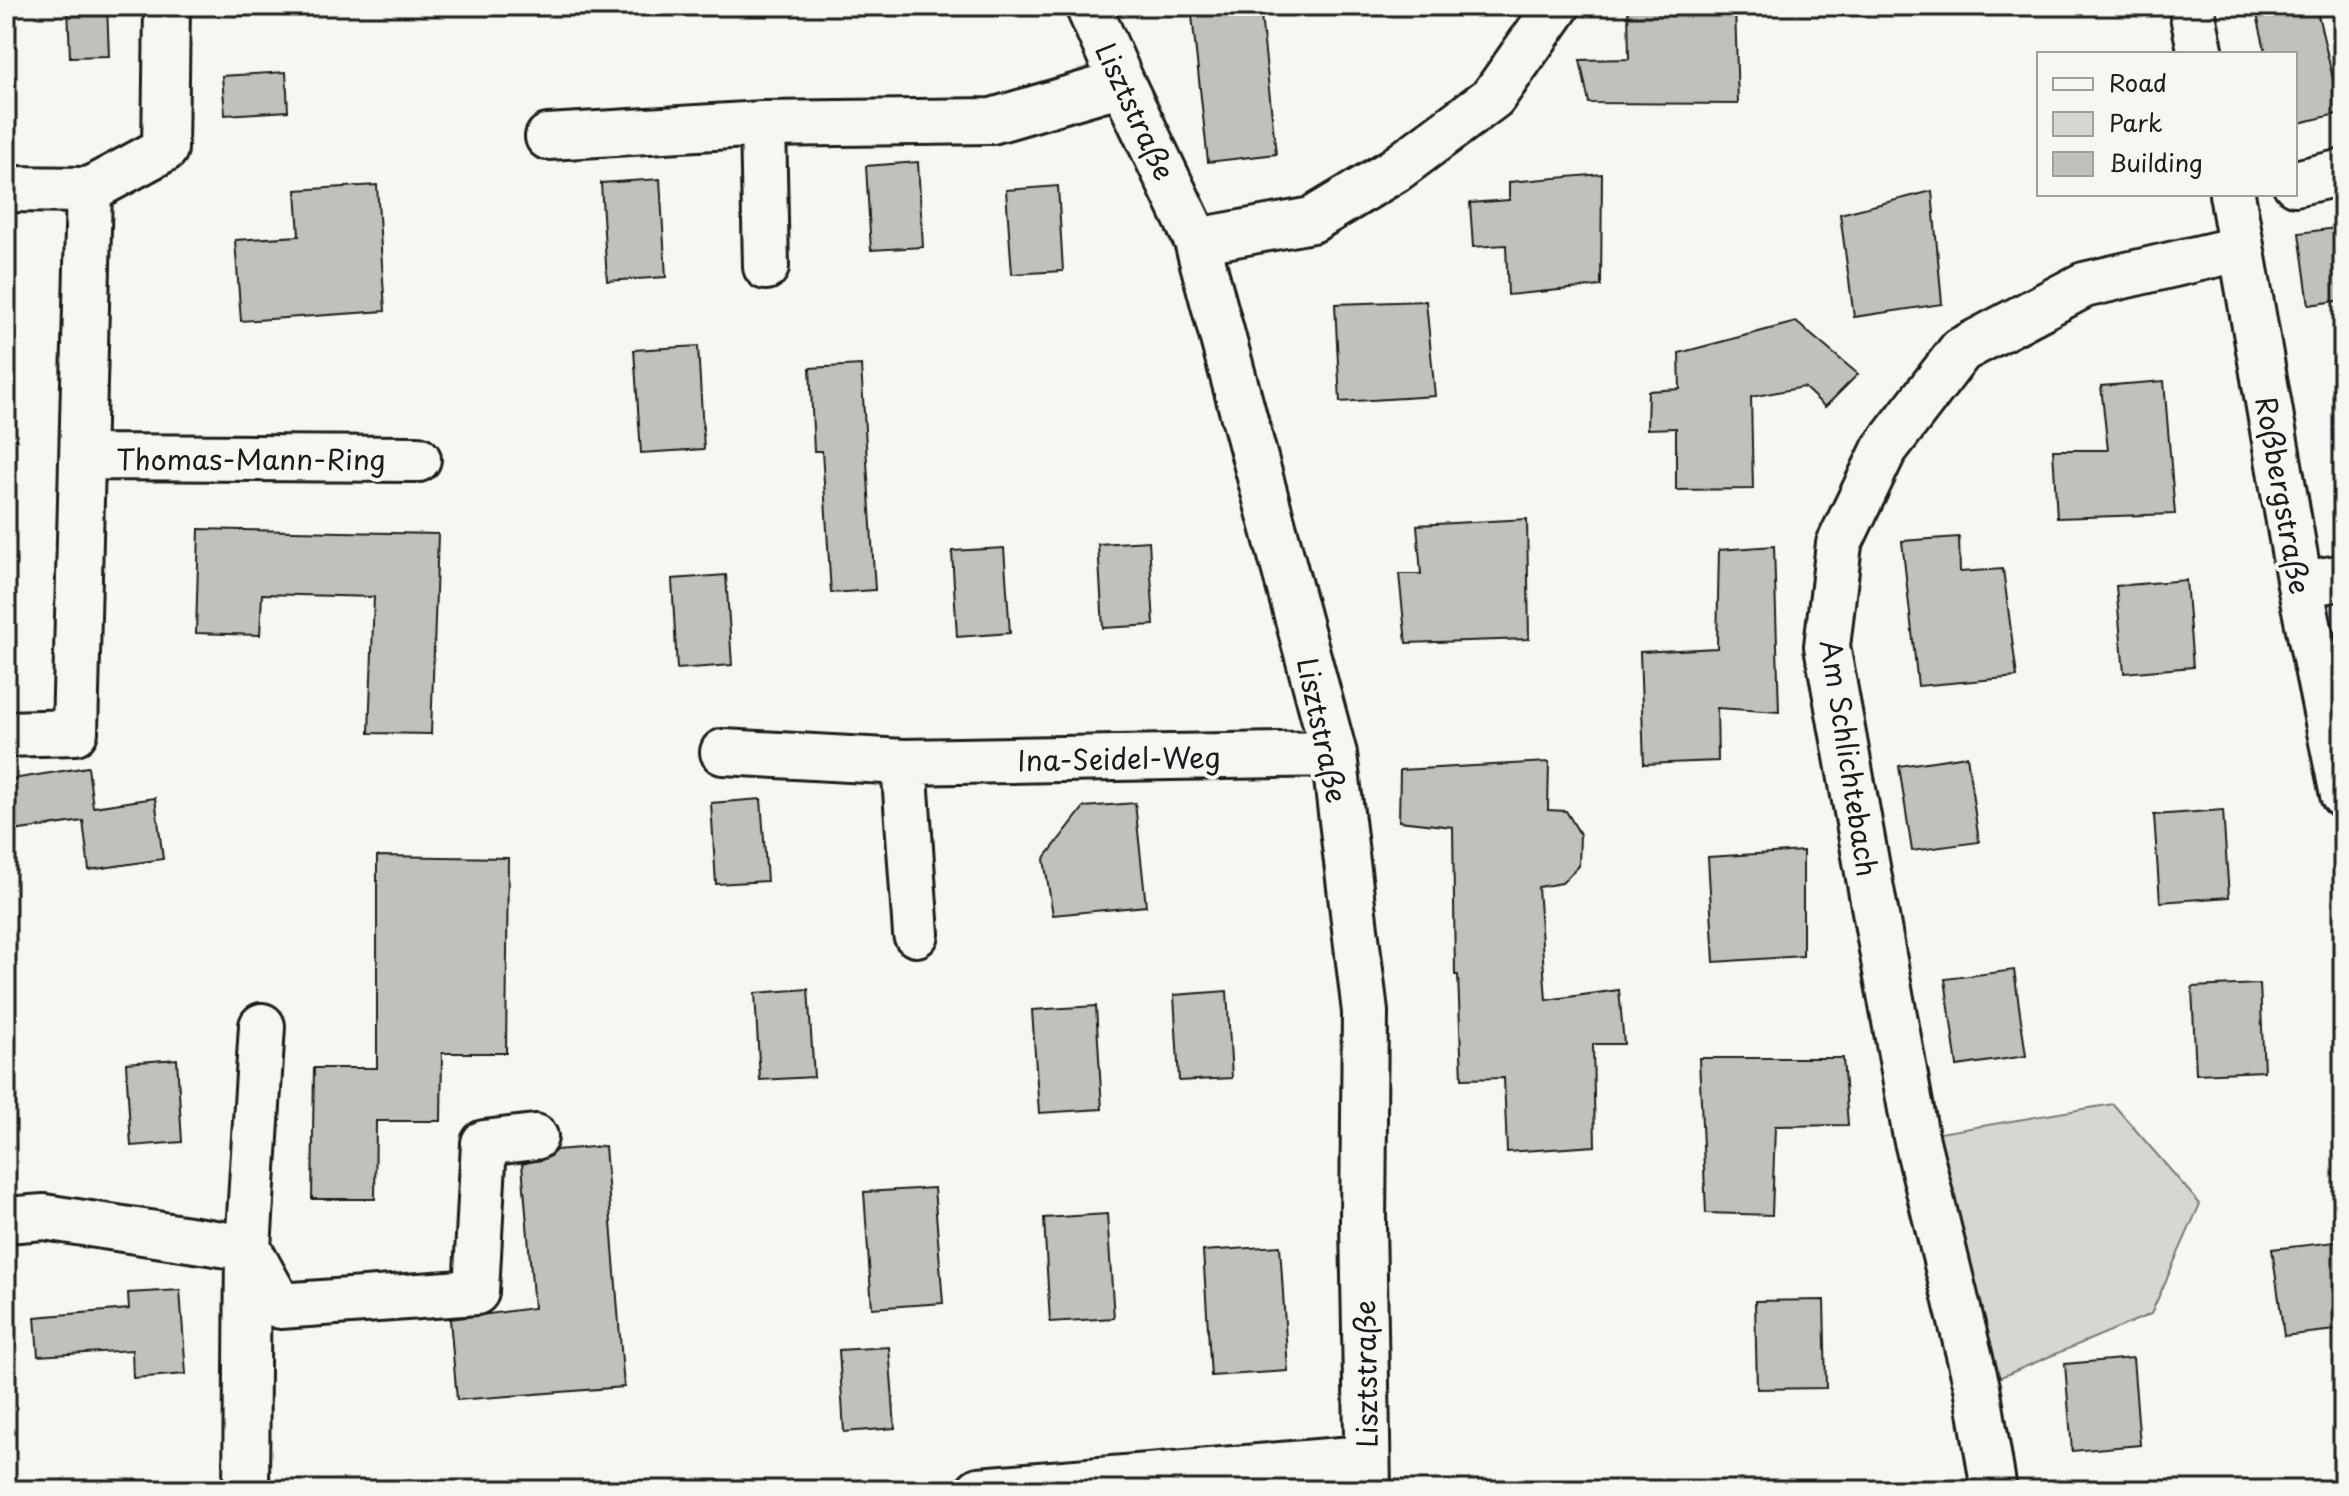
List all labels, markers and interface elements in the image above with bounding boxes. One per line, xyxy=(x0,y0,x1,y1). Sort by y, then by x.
street label: Lisztstraße xyxy=(1085,35,1187,187)
legend xyxy=(2037,52,2297,196)
text: Road xyxy=(2109,64,2167,100)
text: Park xyxy=(2109,104,2163,140)
text: Building xyxy=(2109,144,2203,180)
street label: Roßbergstraße xyxy=(2245,393,2323,597)
street label: Thomas-Mann-Ring xyxy=(116,437,386,480)
street label: Am Schlichtebach xyxy=(1810,637,1890,879)
street label: Lisztstraße xyxy=(1287,653,1359,807)
street label: Ina-Seidel-Weg xyxy=(1017,735,1221,781)
street label: Lisztstraße xyxy=(1342,1300,1388,1448)

